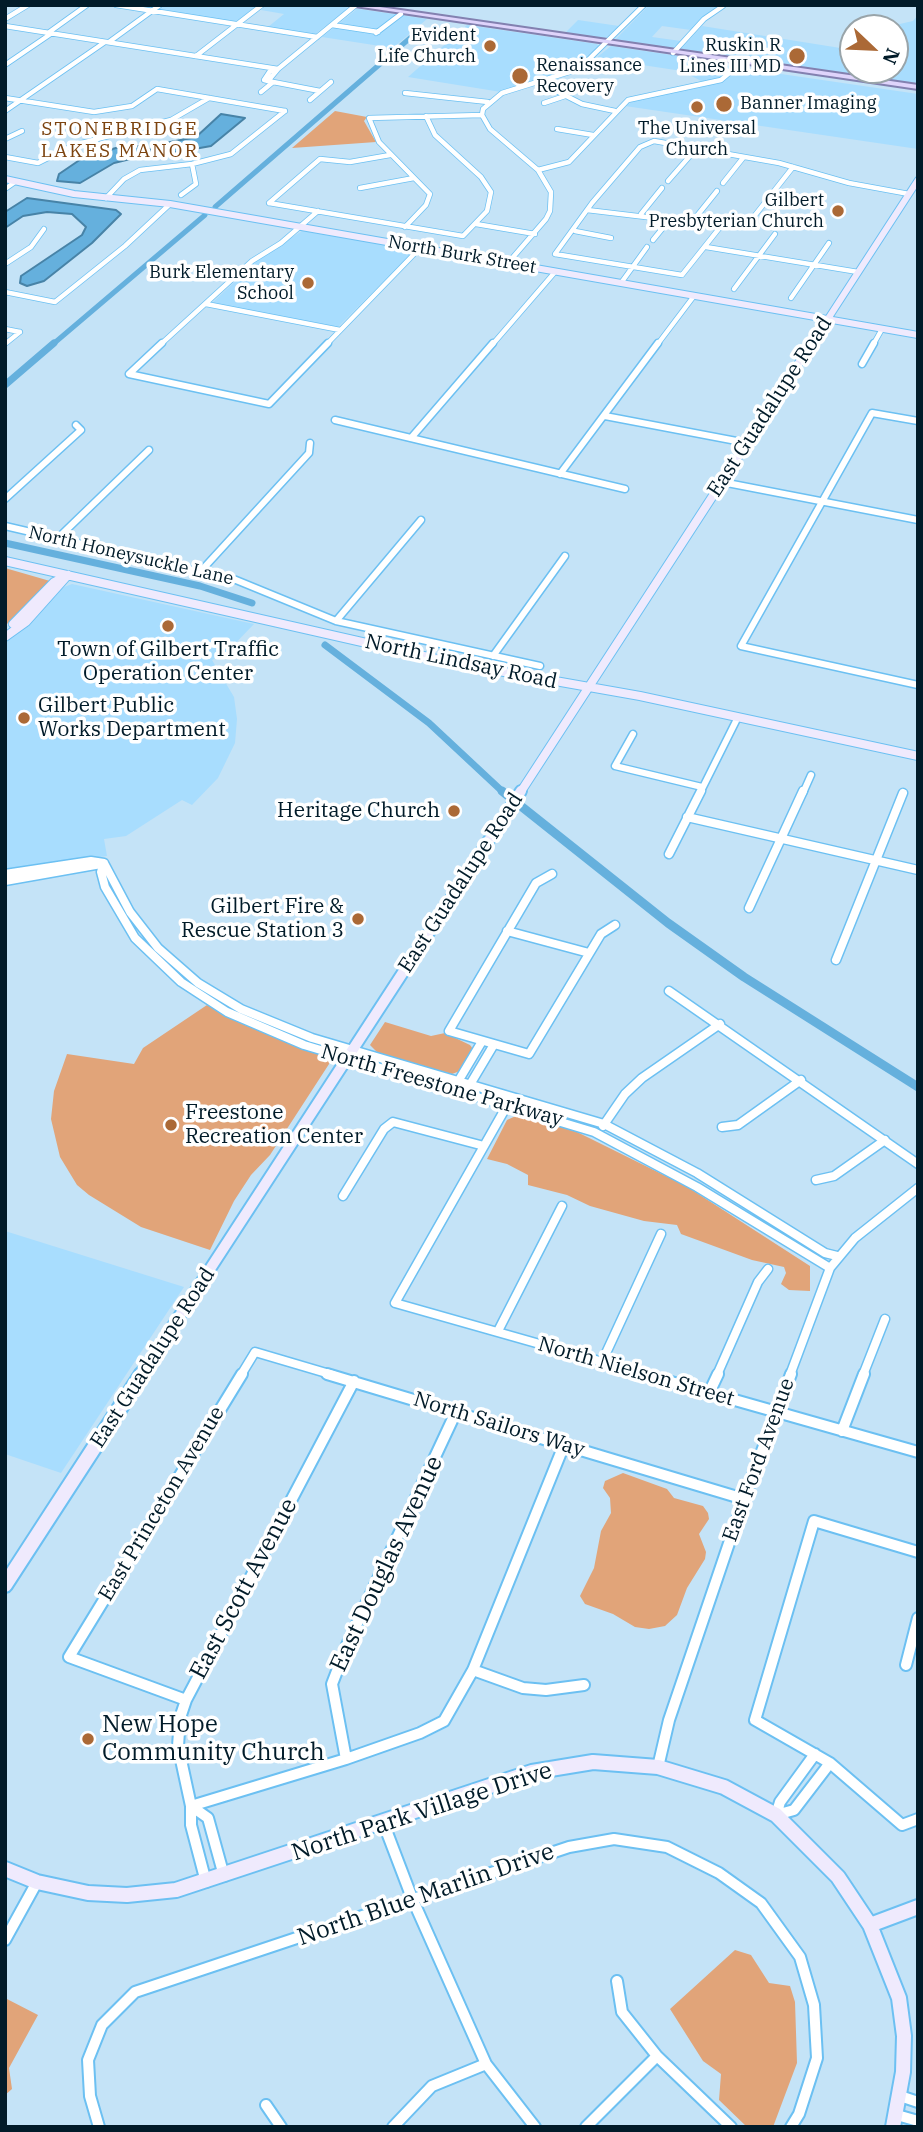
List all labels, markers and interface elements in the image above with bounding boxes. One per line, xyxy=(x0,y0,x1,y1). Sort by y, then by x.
north arrow xyxy=(839,14,909,84)
place label: Evident Life Church xyxy=(377,25,476,68)
place label: Ruskin R Lines III MD xyxy=(679,35,781,78)
marker: Evident Life Church xyxy=(482,38,498,54)
text: N xyxy=(878,45,905,68)
marker: Ruskin R Lines III MD xyxy=(787,46,807,66)
place label: Renaissance Recovery xyxy=(536,55,642,98)
marker: Renaissance Recovery xyxy=(510,66,530,86)
place label: Banner Imaging xyxy=(740,93,877,115)
marker: Banner Imaging xyxy=(714,94,734,114)
marker: The Universal Church xyxy=(689,99,705,115)
place label: The Universal Church xyxy=(638,118,756,160)
district label: STONEBRIDGE LAKES MANOR xyxy=(42,119,198,163)
place label: Gilbert Presbyterian Church xyxy=(649,190,824,232)
marker: Gilbert Presbyterian Church xyxy=(830,203,846,219)
street label: North Burk Street xyxy=(386,231,538,279)
place label: Burk Elementary School xyxy=(149,262,294,304)
marker: Burk Elementary School xyxy=(300,275,316,291)
street label: East Guadalupe Road xyxy=(702,312,838,502)
street label: North Honeysuckle Lane xyxy=(27,522,235,590)
marker: Town of Gilbert Traffic Operation Center xyxy=(160,618,176,634)
street label: North Lindsay Road xyxy=(363,629,559,695)
place label: Town of Gilbert Traffic Operation Center xyxy=(57,637,279,687)
place label: Gilbert Public Works Department xyxy=(38,693,226,743)
marker: Gilbert Public Works Department xyxy=(16,710,32,726)
street label: East Guadalupe Road xyxy=(393,788,529,978)
place label: Heritage Church xyxy=(277,798,440,824)
marker: Heritage Church xyxy=(446,803,462,819)
place label: Gilbert Fire & Rescue Station 3 xyxy=(181,894,344,944)
marker: Gilbert Fire & Rescue Station 3 xyxy=(350,911,366,927)
street label: North Freestone Parkway xyxy=(318,1039,566,1133)
place label: Freestone Recreation Center xyxy=(185,1100,363,1150)
marker: Freestone Recreation Center xyxy=(163,1117,179,1133)
street label: East Guadalupe Road xyxy=(85,1263,221,1453)
street label: North Nielson Street xyxy=(535,1332,737,1412)
street label: East Ford Avenue xyxy=(718,1375,800,1545)
street label: North Sailors Way xyxy=(410,1387,588,1463)
street label: East Princeton Avenue xyxy=(94,1402,230,1606)
street label: East Douglas Avenue xyxy=(324,1452,450,1676)
street label: East Scott Avenue xyxy=(184,1494,304,1684)
place label: New Hope Community Church xyxy=(102,1711,325,1767)
marker: New Hope Community Church xyxy=(80,1731,96,1747)
street label: North Park Village Drive xyxy=(288,1756,556,1868)
street label: North Blue Marlin Drive xyxy=(294,1838,558,1952)

